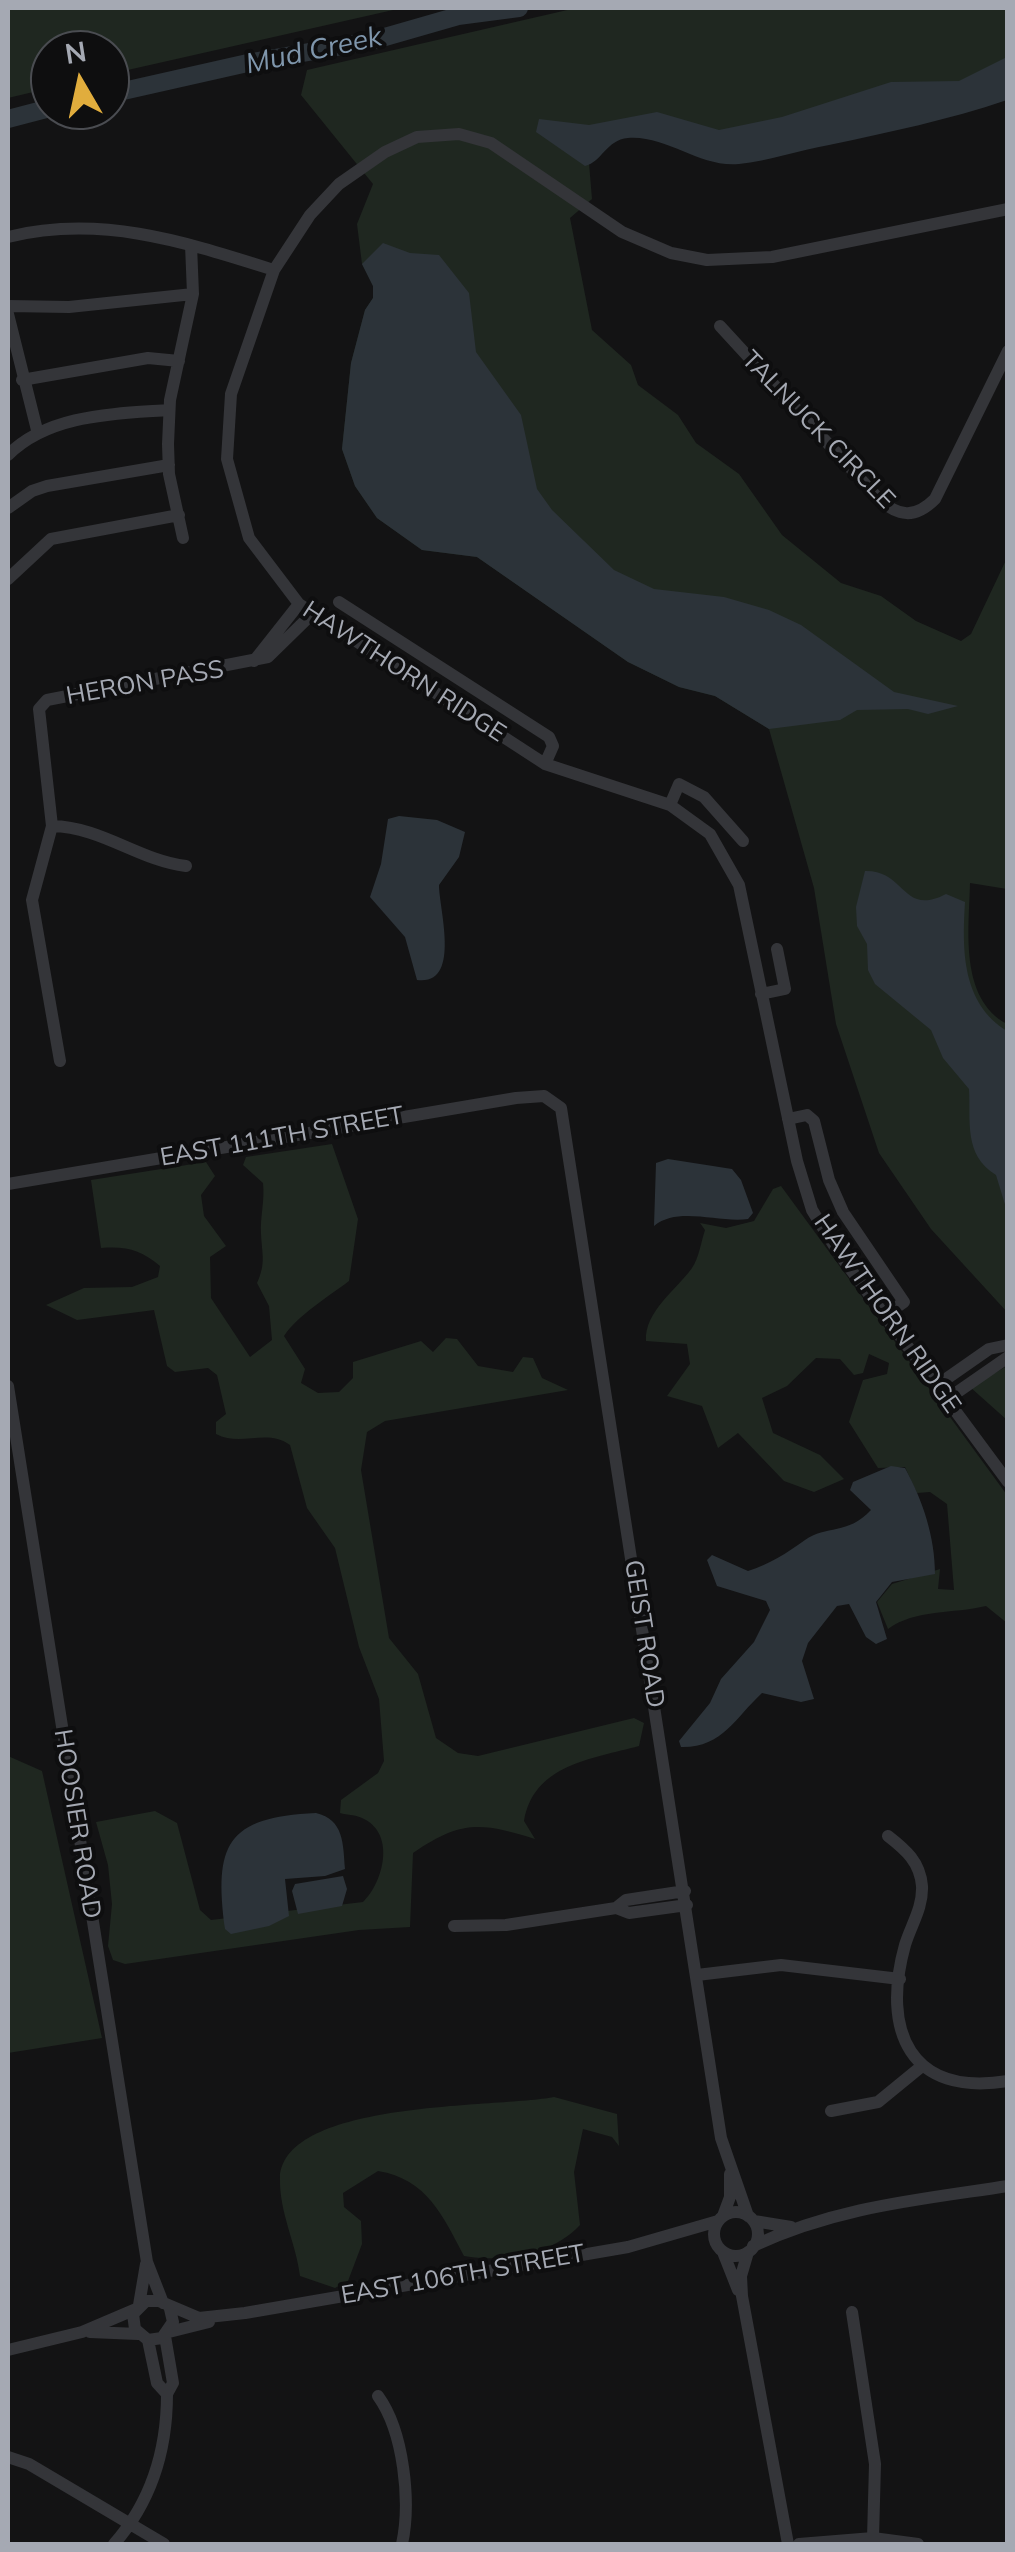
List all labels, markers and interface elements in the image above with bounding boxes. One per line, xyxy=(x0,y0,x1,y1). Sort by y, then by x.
water label: Mud Creek xyxy=(243,20,385,82)
north arrow xyxy=(30,30,130,130)
text: N xyxy=(62,33,89,71)
street label: TALNUCK CIRCLE xyxy=(735,345,901,515)
street label: HAWTHORN RIDGE xyxy=(297,595,511,749)
street label: HERON PASS xyxy=(64,654,226,712)
street label: EAST 111TH STREET xyxy=(158,1101,406,1173)
street label: HAWTHORN RIDGE xyxy=(807,1209,967,1419)
street label: GEIST ROAD xyxy=(617,1558,671,1710)
street label: HOOSIER ROAD xyxy=(47,1727,107,1921)
street label: EAST 106TH STREET xyxy=(339,2239,587,2311)

